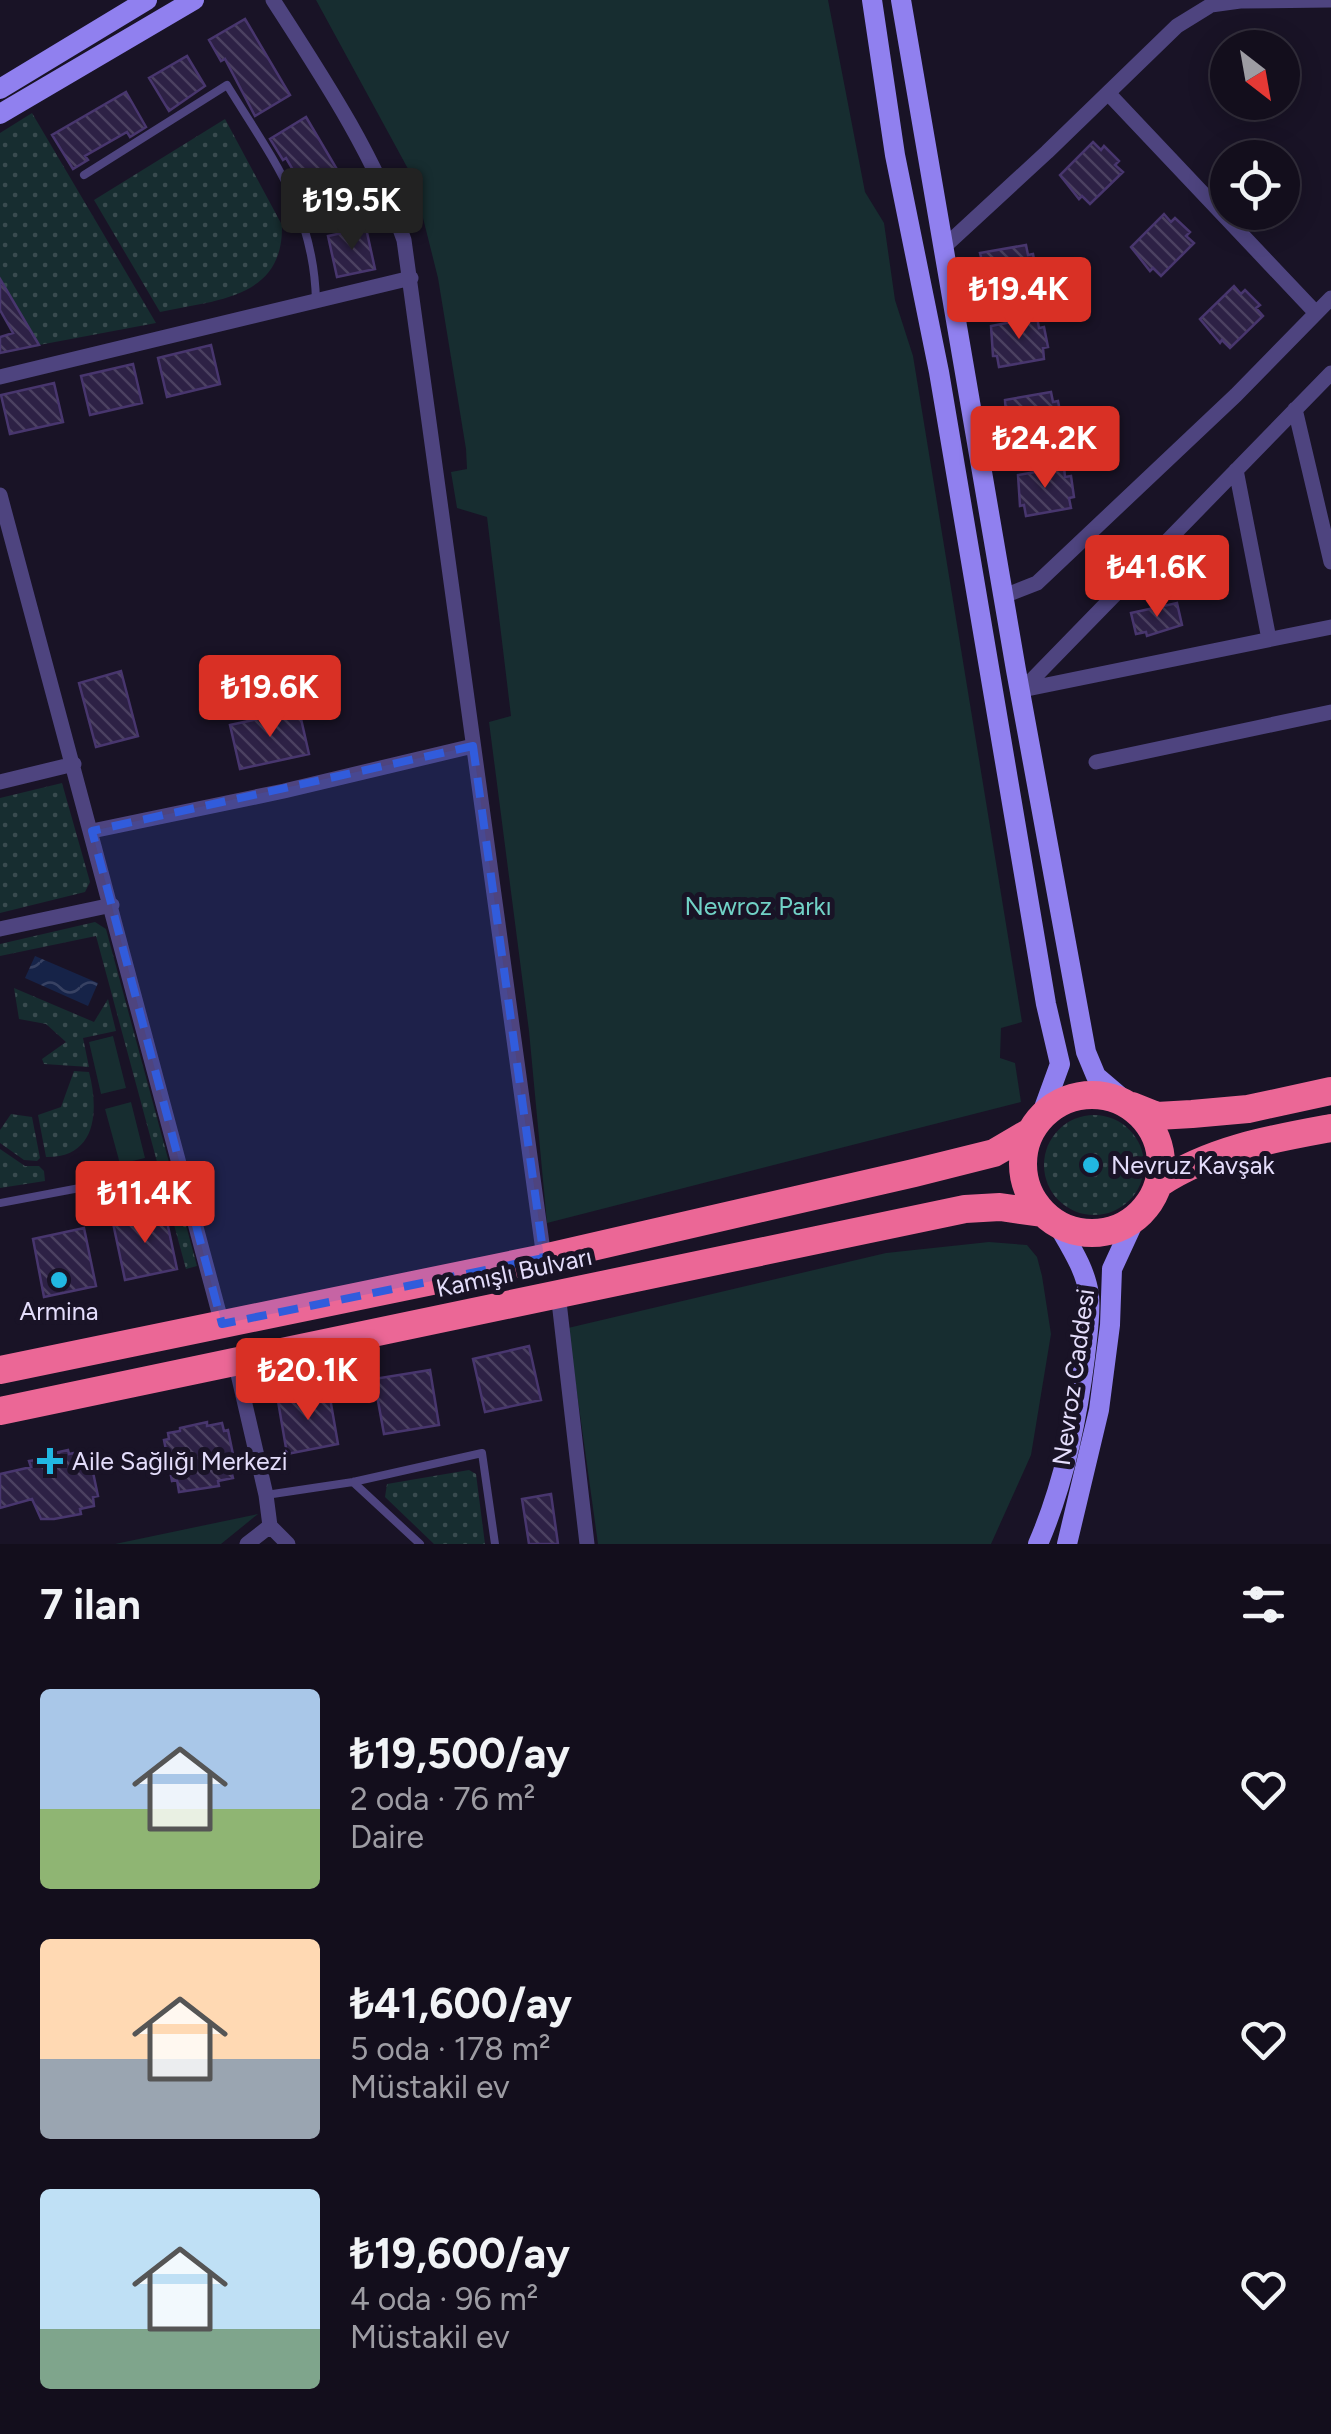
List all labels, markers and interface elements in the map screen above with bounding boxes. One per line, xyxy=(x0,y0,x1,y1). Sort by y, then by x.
north arrow xyxy=(1210,30,1300,120)
map controls xyxy=(1210,30,1300,230)
button: locate xyxy=(1210,140,1300,230)
pin: ₺19.5K xyxy=(271,168,433,253)
text: ₺19.5K xyxy=(303,181,401,219)
pin: ₺19.4K xyxy=(938,257,1100,342)
text: ₺19.4K xyxy=(969,270,1069,308)
pin: ₺24.2K xyxy=(964,406,1126,491)
text: ₺24.2K xyxy=(993,419,1097,457)
pin: ₺41.6K xyxy=(1076,535,1238,620)
text: ₺41.6K xyxy=(1107,548,1207,586)
pin: ₺19.6K xyxy=(189,655,351,740)
text: ₺19.6K xyxy=(221,668,319,706)
park label: Newroz Parkı xyxy=(684,891,832,921)
place label: Nevruz Kavşak xyxy=(1111,1150,1276,1180)
marker: Nevruz Kavşak xyxy=(1080,1154,1102,1176)
pin: ₺11.4K xyxy=(64,1161,226,1246)
text: ₺11.4K xyxy=(98,1174,192,1212)
street label: Kamışlı Bulvarı xyxy=(433,1241,595,1303)
marker: Armina xyxy=(48,1269,70,1291)
street label: Nevroz Caddesi xyxy=(1046,1287,1100,1467)
place label: Armina xyxy=(19,1296,99,1326)
pin: ₺20.1K xyxy=(227,1338,389,1423)
text: ₺20.1K xyxy=(258,1351,358,1389)
place label: Aile Sağlığı Merkezi xyxy=(72,1446,288,1476)
marker: Aile Sağlığı Merkezi xyxy=(37,1448,63,1474)
icon: filters xyxy=(1236,1577,1291,1632)
text: 7 ilan xyxy=(40,1579,141,1630)
text: ₺19,500/ay xyxy=(350,1728,570,1779)
icon: home xyxy=(120,1729,240,1849)
icon: heart xyxy=(1236,1762,1291,1817)
text: 2 oda · 76 m² xyxy=(350,1780,535,1818)
text: Daire xyxy=(350,1818,424,1856)
text: ₺41,600/ay xyxy=(350,1978,572,2029)
icon: home xyxy=(120,1979,240,2099)
icon: heart xyxy=(1236,2012,1291,2067)
text: 5 oda · 178 m² xyxy=(350,2030,551,2068)
text: Müstakil ev xyxy=(350,2068,510,2106)
text: ₺19,600/ay xyxy=(350,2228,570,2279)
icon: home xyxy=(120,2229,240,2349)
icon: heart xyxy=(1236,2262,1291,2317)
text: 4 oda · 96 m² xyxy=(350,2280,538,2318)
text: Müstakil ev xyxy=(350,2318,510,2356)

